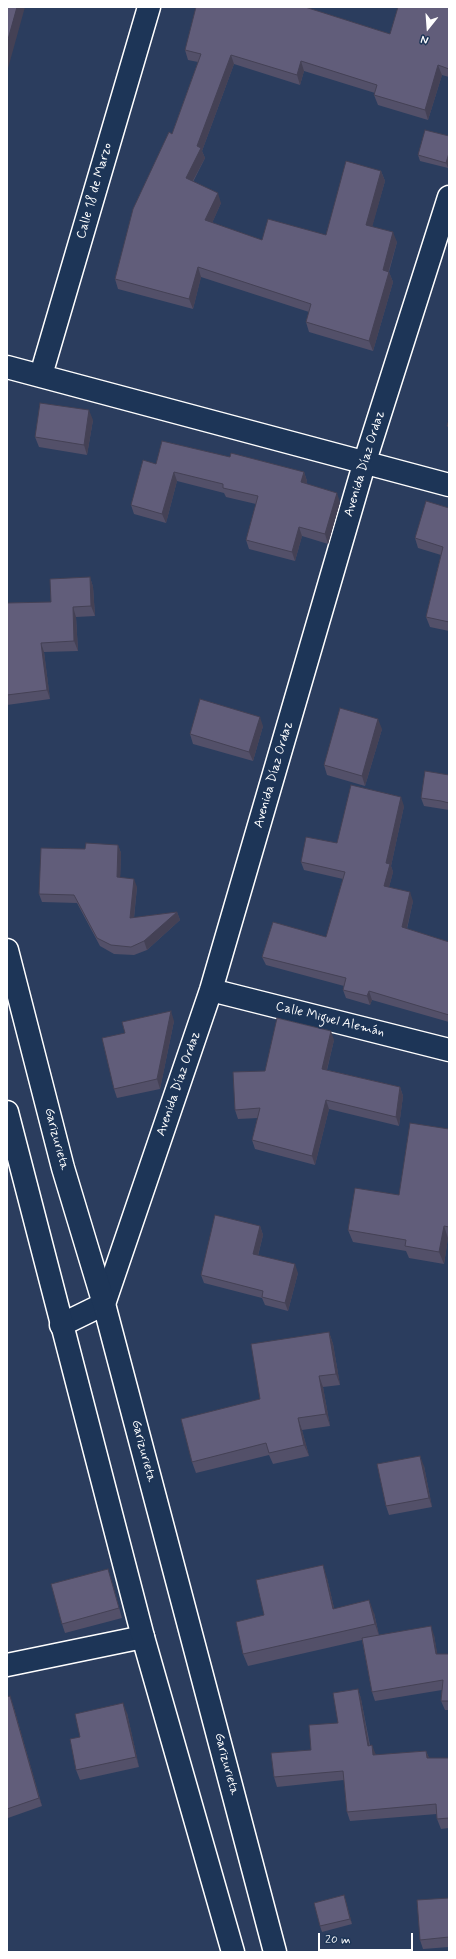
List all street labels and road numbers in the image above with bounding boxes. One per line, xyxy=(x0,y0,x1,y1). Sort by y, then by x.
street label: Calle 18 de Marzo xyxy=(74,141,116,241)
street label: Avenida Díaz Ordaz xyxy=(341,409,389,519)
street label: Avenida Díaz Ordaz xyxy=(251,720,297,830)
street label: Calle Miguel Alemán xyxy=(274,999,386,1041)
street label: Avenida Díaz Ordaz xyxy=(154,1030,204,1138)
street label: Garizurieta xyxy=(40,1106,72,1172)
street label: Garizurieta xyxy=(127,1418,159,1484)
street label: Garizurieta xyxy=(210,1731,242,1797)

